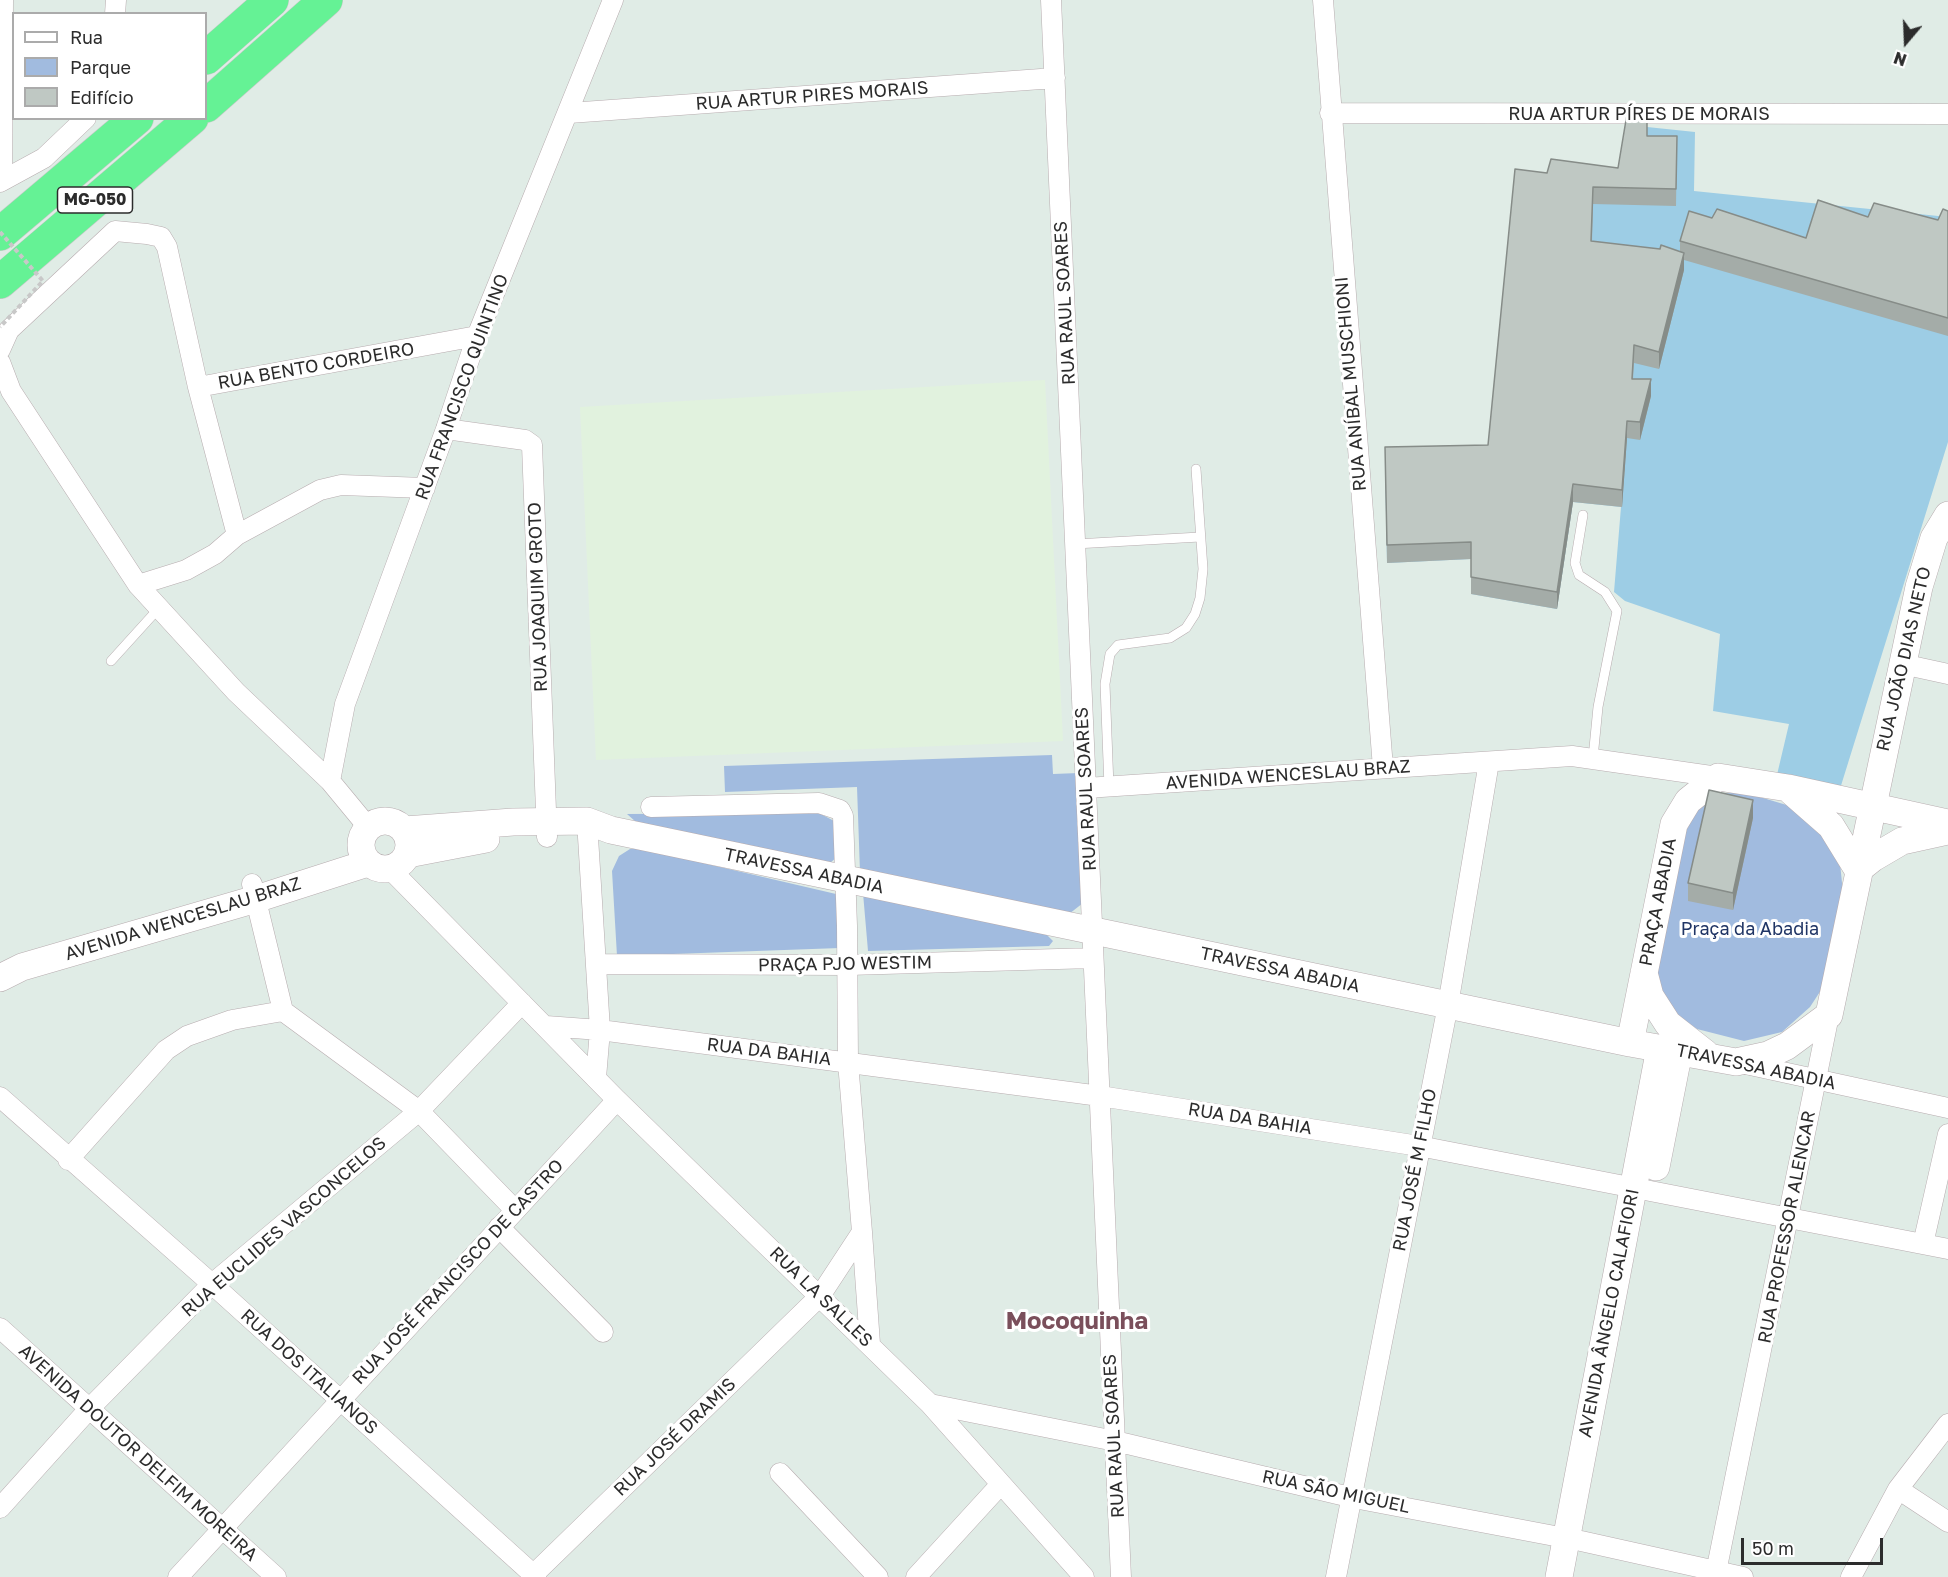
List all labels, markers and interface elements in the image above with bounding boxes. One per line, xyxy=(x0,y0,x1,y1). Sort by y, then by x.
legend xyxy=(12,12,207,120)
north arrow xyxy=(1876,12,1936,72)
text: Rua xyxy=(70,26,103,48)
text: N xyxy=(1891,48,1909,70)
text: Parque xyxy=(70,56,131,78)
street label: RUA ARTUR PIRES MORAIS xyxy=(695,77,929,115)
text: Edifício xyxy=(70,86,134,108)
street label: RUA ARTUR PÍRES DE MORAIS xyxy=(1508,103,1770,125)
road number: MG-050 xyxy=(58,187,132,213)
street label: RUA RAUL SOARES xyxy=(1050,220,1080,386)
street label: RUA FRANCISCO QUINTINO xyxy=(411,271,513,503)
street label: RUA ANÍBAL MUSCHIONI xyxy=(1331,276,1371,492)
street label: RUA BENTO CORDEIRO xyxy=(216,338,416,394)
street label: RUA JOAQUIM GROTO xyxy=(524,502,552,692)
street label: RUA JOÃO DIAS NETO xyxy=(1872,565,1936,753)
street label: RUA RAUL SOARES xyxy=(1071,706,1101,872)
street label: AVENIDA WENCESLAU BRAZ xyxy=(1165,756,1411,794)
street label: PRAÇA ABADIA xyxy=(1635,836,1681,968)
street label: TRAVESSA ABADIA xyxy=(722,844,886,898)
street label: AVENIDA WENCESLAU BRAZ xyxy=(62,873,304,965)
park label: Praça da Abadia xyxy=(1681,918,1819,940)
street label: TRAVESSA ABADIA xyxy=(1198,943,1362,997)
street label: PRAÇA PJO WESTIM xyxy=(758,952,932,976)
street label: RUA DA BAHIA xyxy=(706,1034,832,1070)
street label: TRAVESSA ABADIA xyxy=(1674,1040,1838,1094)
street label: RUA JOSÉ M FILHO xyxy=(1389,1087,1441,1253)
street label: RUA DA BAHIA xyxy=(1186,1099,1314,1139)
street label: RUA PROFESSOR ALENCAR xyxy=(1754,1109,1820,1345)
street label: RUA EUCLIDES VASCONCELOS xyxy=(177,1132,391,1322)
street label: RUA JOSÉ FRANCISCO DE CASTRO xyxy=(348,1155,568,1389)
street label: AVENIDA ÂNGELO CALAFIORI xyxy=(1574,1187,1644,1439)
street label: RUA LA SALLES xyxy=(765,1242,877,1352)
street label: RUA DOS ITALIANOS xyxy=(236,1305,382,1439)
district label: Mocoquinha xyxy=(1006,1307,1148,1335)
street label: AVENIDA DOUTOR DELFIM MOREIRA xyxy=(14,1340,262,1566)
street label: RUA RAUL SOARES xyxy=(1099,1353,1129,1519)
street label: RUA JOSÉ DRAMIS xyxy=(610,1373,740,1501)
street label: RUA SÃO MIGUEL xyxy=(1260,1466,1412,1518)
scale bar xyxy=(1744,1526,1886,1564)
text: 50 m xyxy=(1752,1537,1794,1559)

